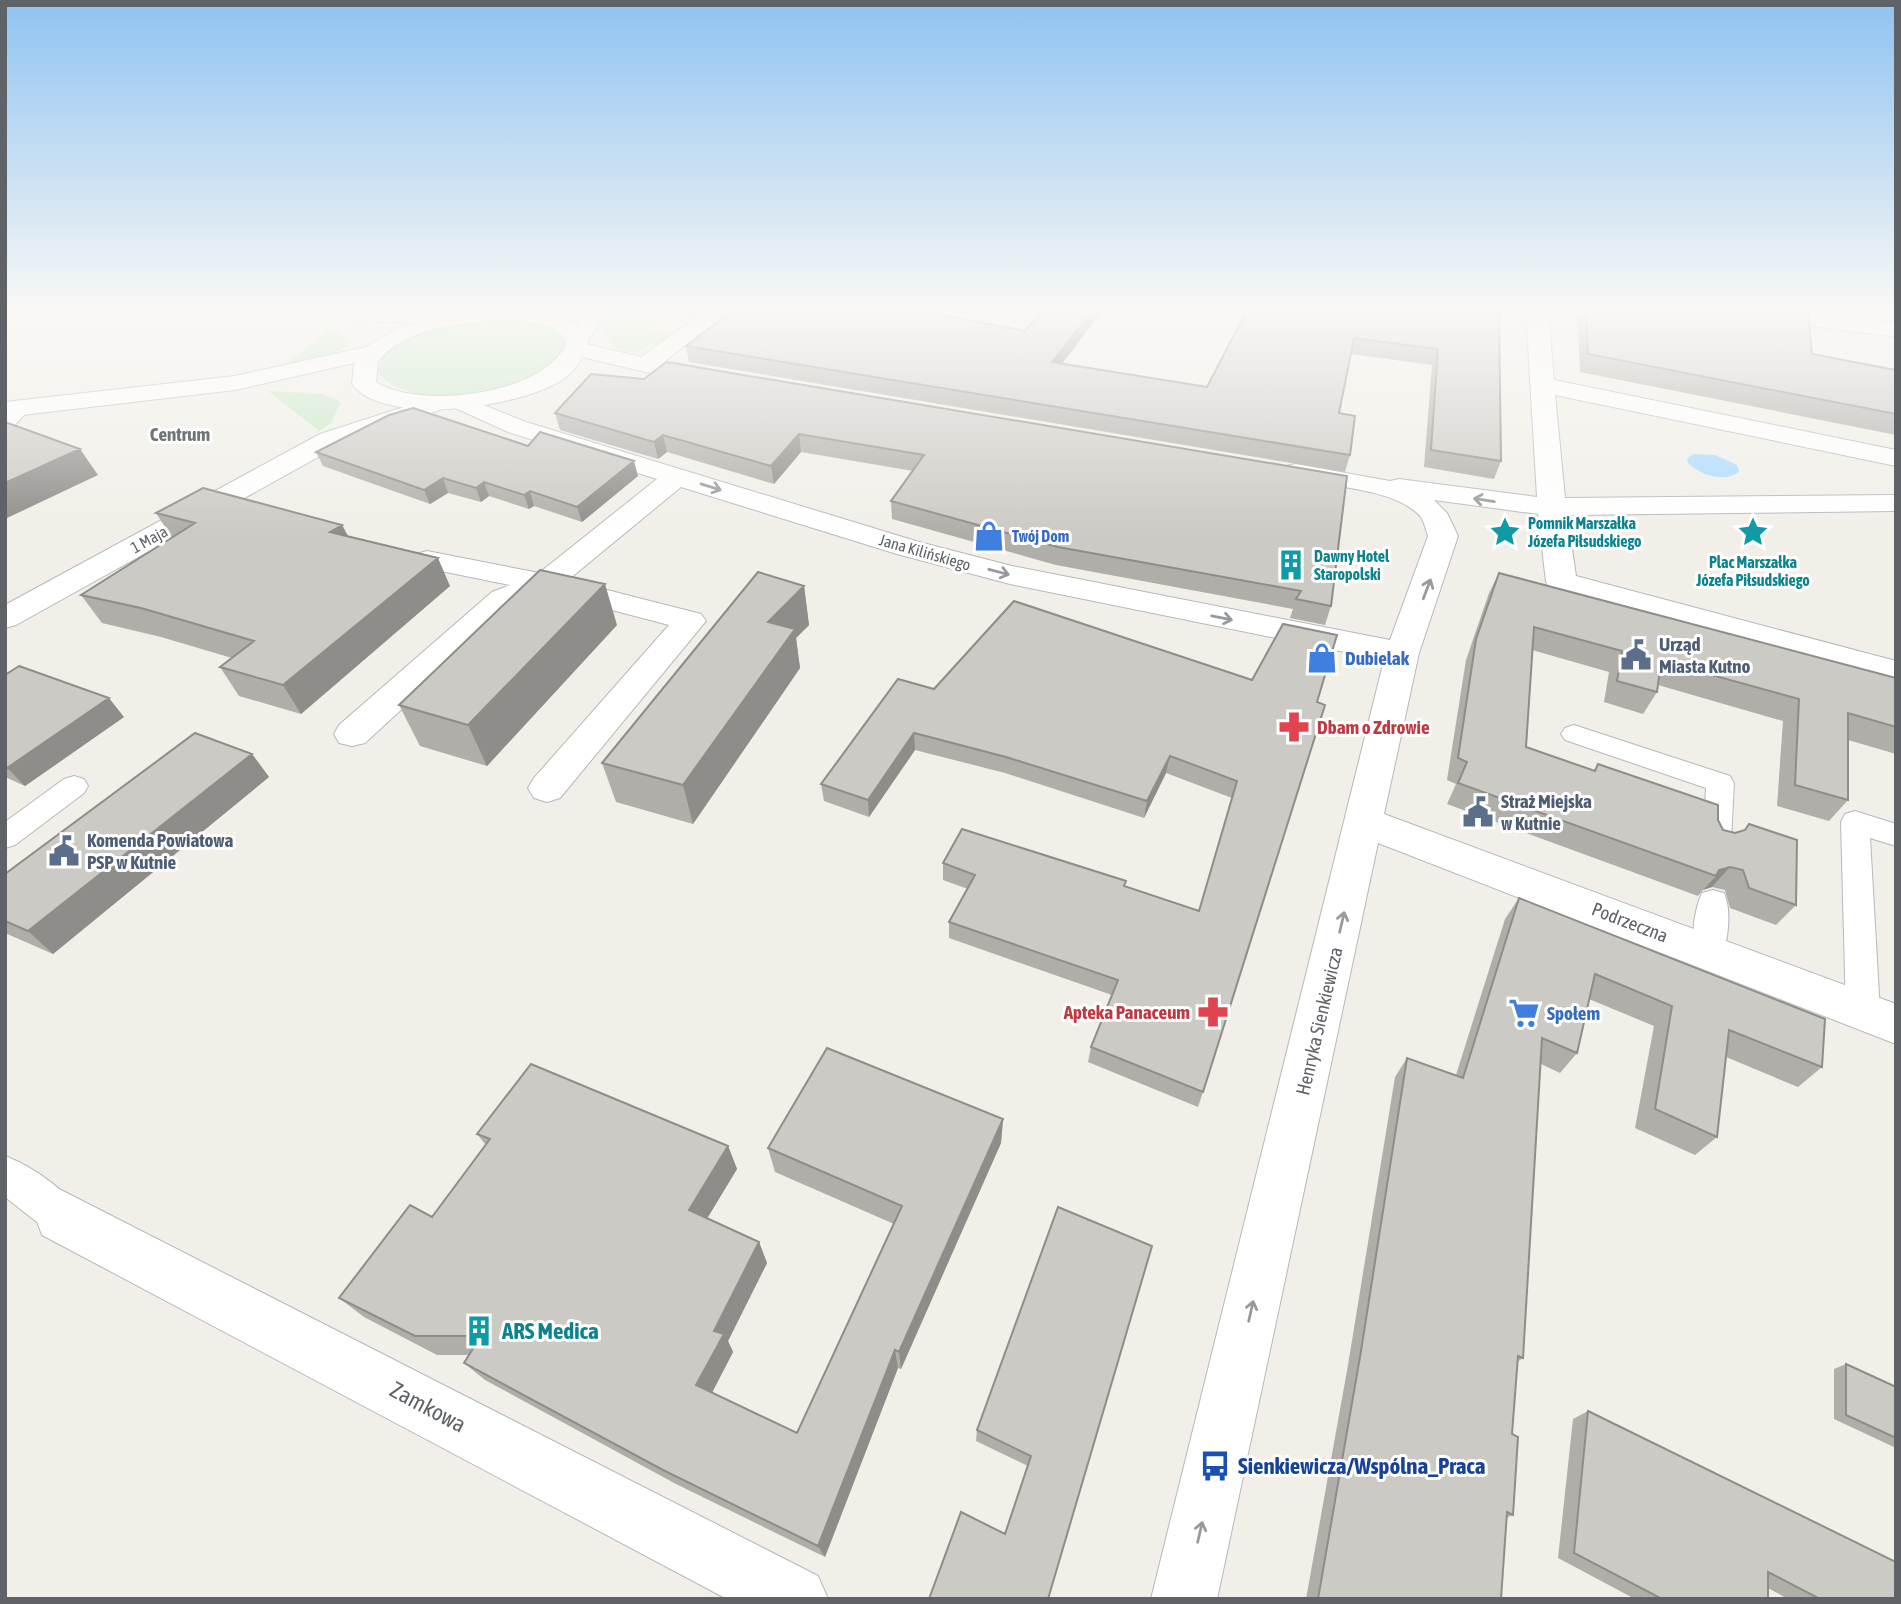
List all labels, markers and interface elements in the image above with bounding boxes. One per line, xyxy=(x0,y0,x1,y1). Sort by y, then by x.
district label: Centrum xyxy=(150,423,210,445)
one-way arrow xyxy=(699,482,721,495)
one-way arrow xyxy=(1473,493,1496,506)
place label: Pomnik Marszałka Józefa Piłsudskiego xyxy=(1527,514,1642,550)
place icon: Pomnik Marszałka Józefa Piłsudskiego xyxy=(1488,515,1522,549)
place icon: Plac Marszałka Józefa Piłsudskiego xyxy=(1736,515,1770,549)
shop icon: Twój Dom xyxy=(972,519,1006,553)
street label: 1 Maja xyxy=(128,522,171,557)
place label: Twój Dom xyxy=(1012,527,1069,545)
street label: Jana Kilińskiego xyxy=(877,530,973,575)
place label: Dawny Hotel Staropolski xyxy=(1314,547,1390,583)
building icon: Dawny Hotel Staropolski xyxy=(1274,548,1308,582)
place label: Plac Marszałka Józefa Piłsudskiego xyxy=(1695,553,1810,589)
one-way arrow xyxy=(988,567,1010,580)
one-way arrow xyxy=(1421,579,1434,601)
one-way arrow xyxy=(1210,611,1233,625)
place label: Urząd Miasta Kutno xyxy=(1659,633,1751,677)
public building icon: Urząd Miasta Kutno xyxy=(1619,638,1653,672)
shop icon: Dubielak xyxy=(1305,641,1339,675)
place label: Dubielak xyxy=(1345,647,1410,669)
pharmacy icon: Dbam o Zdrowie xyxy=(1277,710,1311,744)
place label: Dbam o Zdrowie xyxy=(1317,716,1430,738)
place label: Straż Miejska w Kutnie xyxy=(1501,790,1592,834)
public building icon: Straż Miejska w Kutnie xyxy=(1461,795,1495,829)
place label: Komenda Powiatowa PSP w Kutnie xyxy=(87,829,233,873)
public building icon: Komenda Powiatowa PSP w Kutnie xyxy=(47,834,81,868)
street label: Podrzeczna xyxy=(1589,897,1671,947)
one-way arrow xyxy=(1335,911,1349,934)
street label: Henryka Sienkiewicza xyxy=(1291,945,1347,1097)
pharmacy icon: Apteka Panaceum xyxy=(1196,995,1230,1029)
supermarket icon: Społem xyxy=(1507,996,1541,1030)
place label: Apteka Panaceum xyxy=(1063,1001,1190,1023)
place label: Społem xyxy=(1547,1002,1600,1024)
one-way arrow xyxy=(1245,1300,1259,1323)
building icon: ARS Medica xyxy=(462,1314,496,1348)
place label: ARS Medica xyxy=(501,1318,599,1344)
street label: Zamkowa xyxy=(386,1376,470,1438)
bus stop icon: Sienkiewicza/Wspólna_Praca xyxy=(1198,1449,1232,1483)
place label: Sienkiewicza/Wspólna_Praca xyxy=(1238,1453,1486,1479)
one-way arrow xyxy=(1193,1521,1207,1544)

